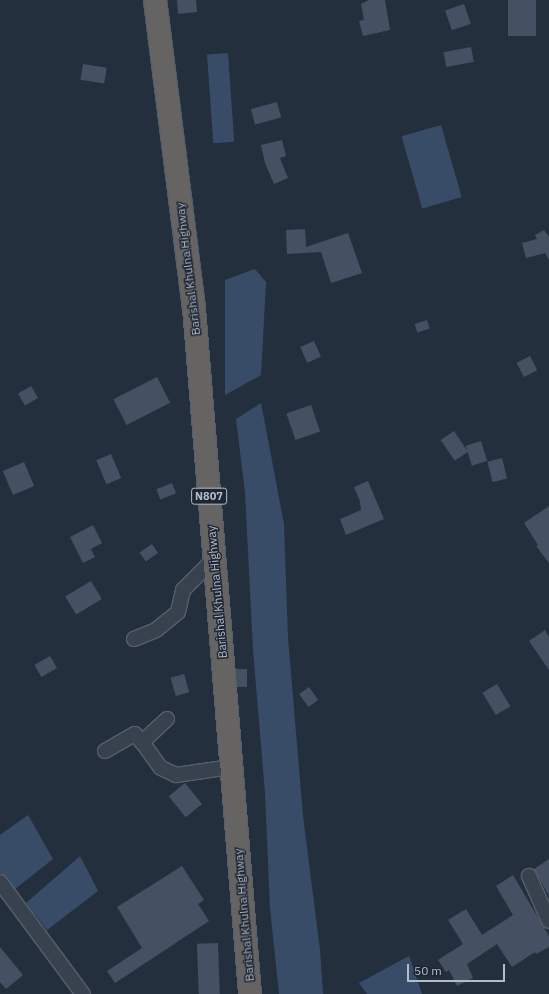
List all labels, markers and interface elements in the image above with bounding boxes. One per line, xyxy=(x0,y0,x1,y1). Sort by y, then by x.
street label: Barishal Khulna Highway xyxy=(173,202,203,336)
road number: N807 xyxy=(191,487,227,505)
street label: Barishal Khulna Highway xyxy=(204,525,230,659)
street label: Barishal Khulna Highway xyxy=(231,848,257,982)
scale bar xyxy=(409,956,507,982)
text: 50 m xyxy=(414,963,442,978)

